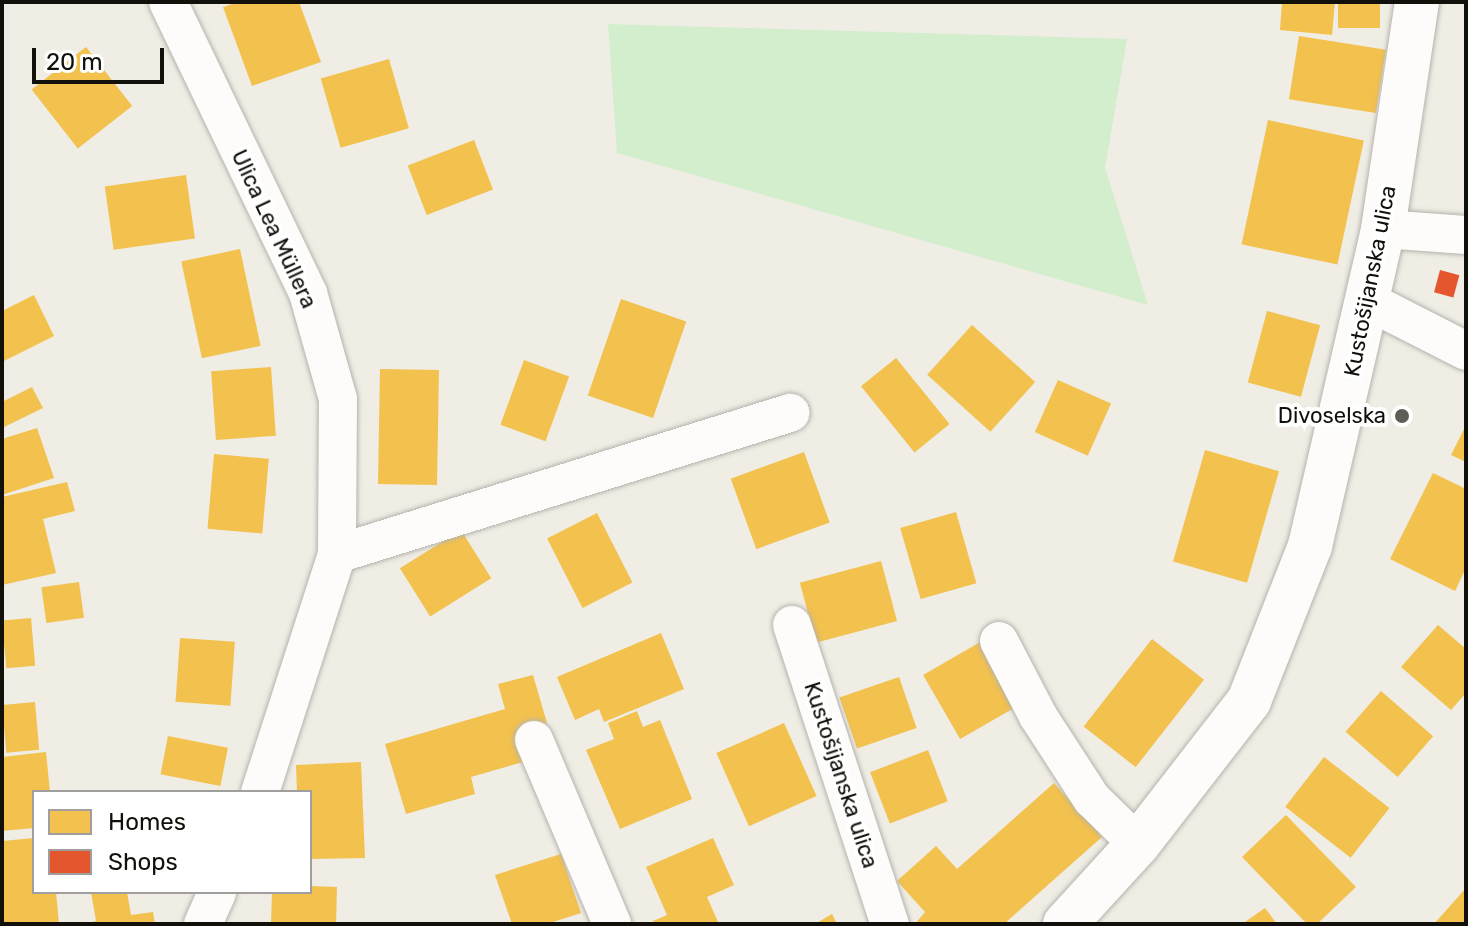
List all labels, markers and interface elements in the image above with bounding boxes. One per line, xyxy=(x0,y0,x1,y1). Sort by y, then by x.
scale bar xyxy=(36,32,168,82)
text: 20 m xyxy=(46,48,103,76)
street label: Ulica Lea Müllera xyxy=(226,146,322,312)
street label: Kustošijanska ulica xyxy=(1339,183,1401,379)
place label: Divoselska xyxy=(1278,403,1386,429)
marker: Divoselska xyxy=(1393,407,1411,425)
street label: Kustošijanska ulica xyxy=(798,679,884,871)
legend xyxy=(32,790,312,894)
text: Homes xyxy=(108,808,186,836)
text: Shops xyxy=(108,848,178,876)

